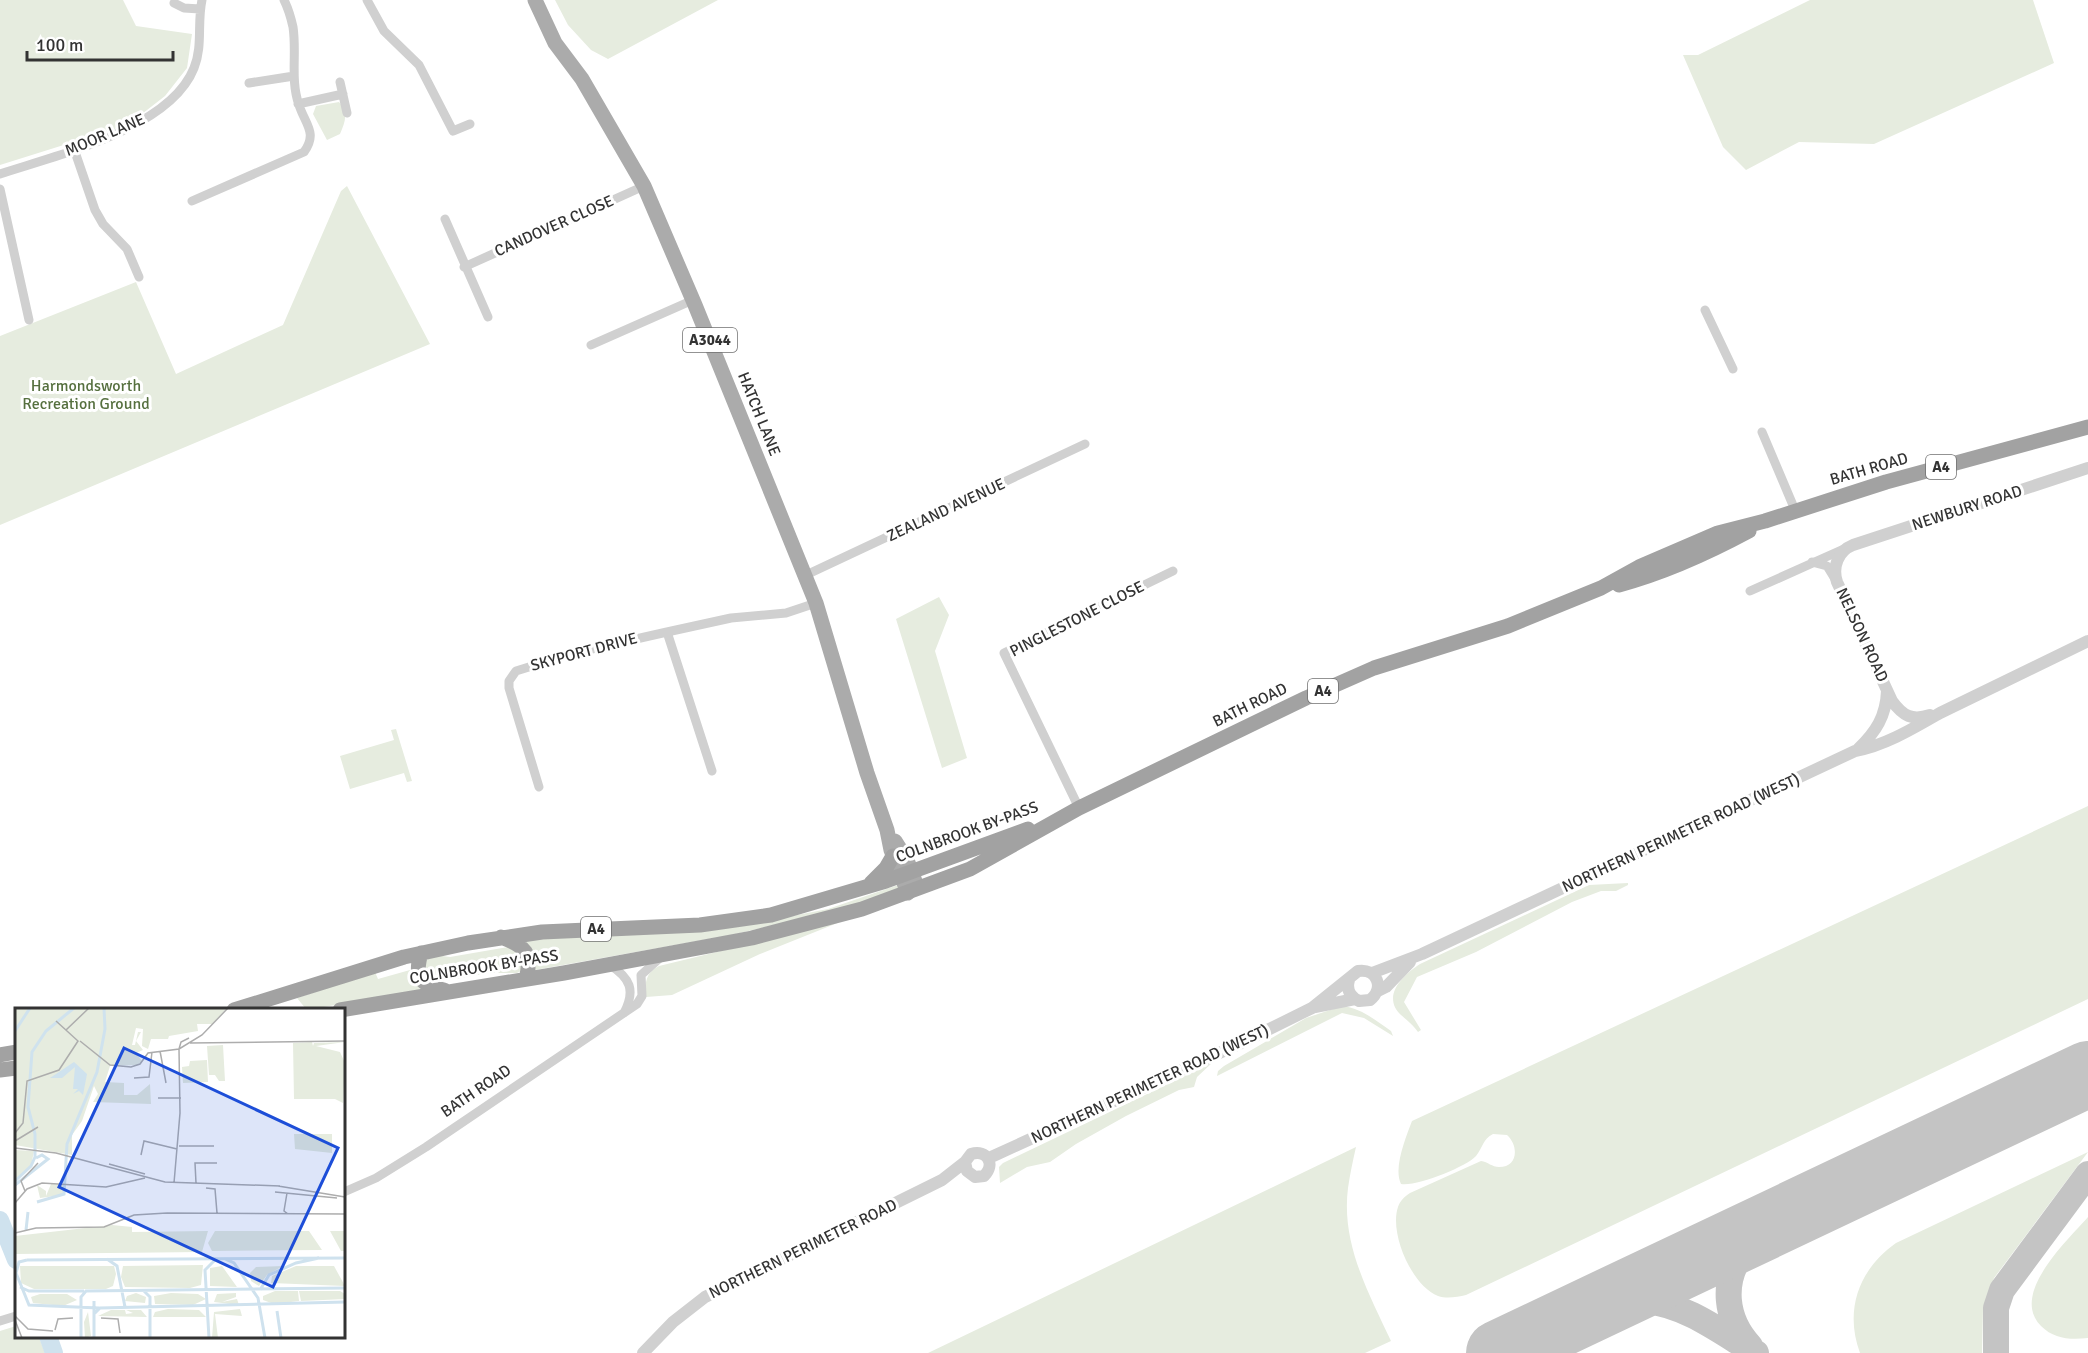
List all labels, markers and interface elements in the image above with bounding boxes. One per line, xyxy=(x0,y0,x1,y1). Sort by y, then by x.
scale bar xyxy=(27,24,172,62)
text: 100 m xyxy=(36,34,83,56)
street label: MOOR LANE xyxy=(62,109,148,161)
street label: CANDOVER CLOSE xyxy=(491,191,617,261)
road number: A3044 xyxy=(683,328,737,352)
street label: HATCH LANE xyxy=(733,369,785,459)
park label: Harmondsworth Recreation Ground xyxy=(22,376,150,414)
street label: BATH ROAD xyxy=(1828,448,1910,490)
road number: A4 xyxy=(1926,455,1956,479)
street label: ZEALAND AVENUE xyxy=(884,474,1008,546)
street label: NEWBURY ROAD xyxy=(1909,481,2025,535)
street label: PINGLESTONE CLOSE xyxy=(1006,576,1148,662)
street label: NELSON ROAD xyxy=(1831,585,1893,685)
street label: SKYPORT DRIVE xyxy=(528,628,640,676)
street label: BATH ROAD xyxy=(1209,678,1291,732)
road number: A4 xyxy=(1308,679,1338,703)
street label: NORTHERN PERIMETER ROAD (WEST) xyxy=(1559,769,1803,897)
street label: COLNBROOK BY-PASS xyxy=(893,797,1041,867)
road number: A4 xyxy=(581,917,611,941)
street label: COLNBROOK BY-PASS xyxy=(408,945,560,989)
inset map xyxy=(15,1008,345,1338)
street label: NORTHERN PERIMETER ROAD (WEST) xyxy=(1028,1020,1272,1148)
street label: BATH ROAD xyxy=(437,1060,515,1122)
street label: NORTHERN PERIMETER ROAD xyxy=(706,1195,900,1303)

